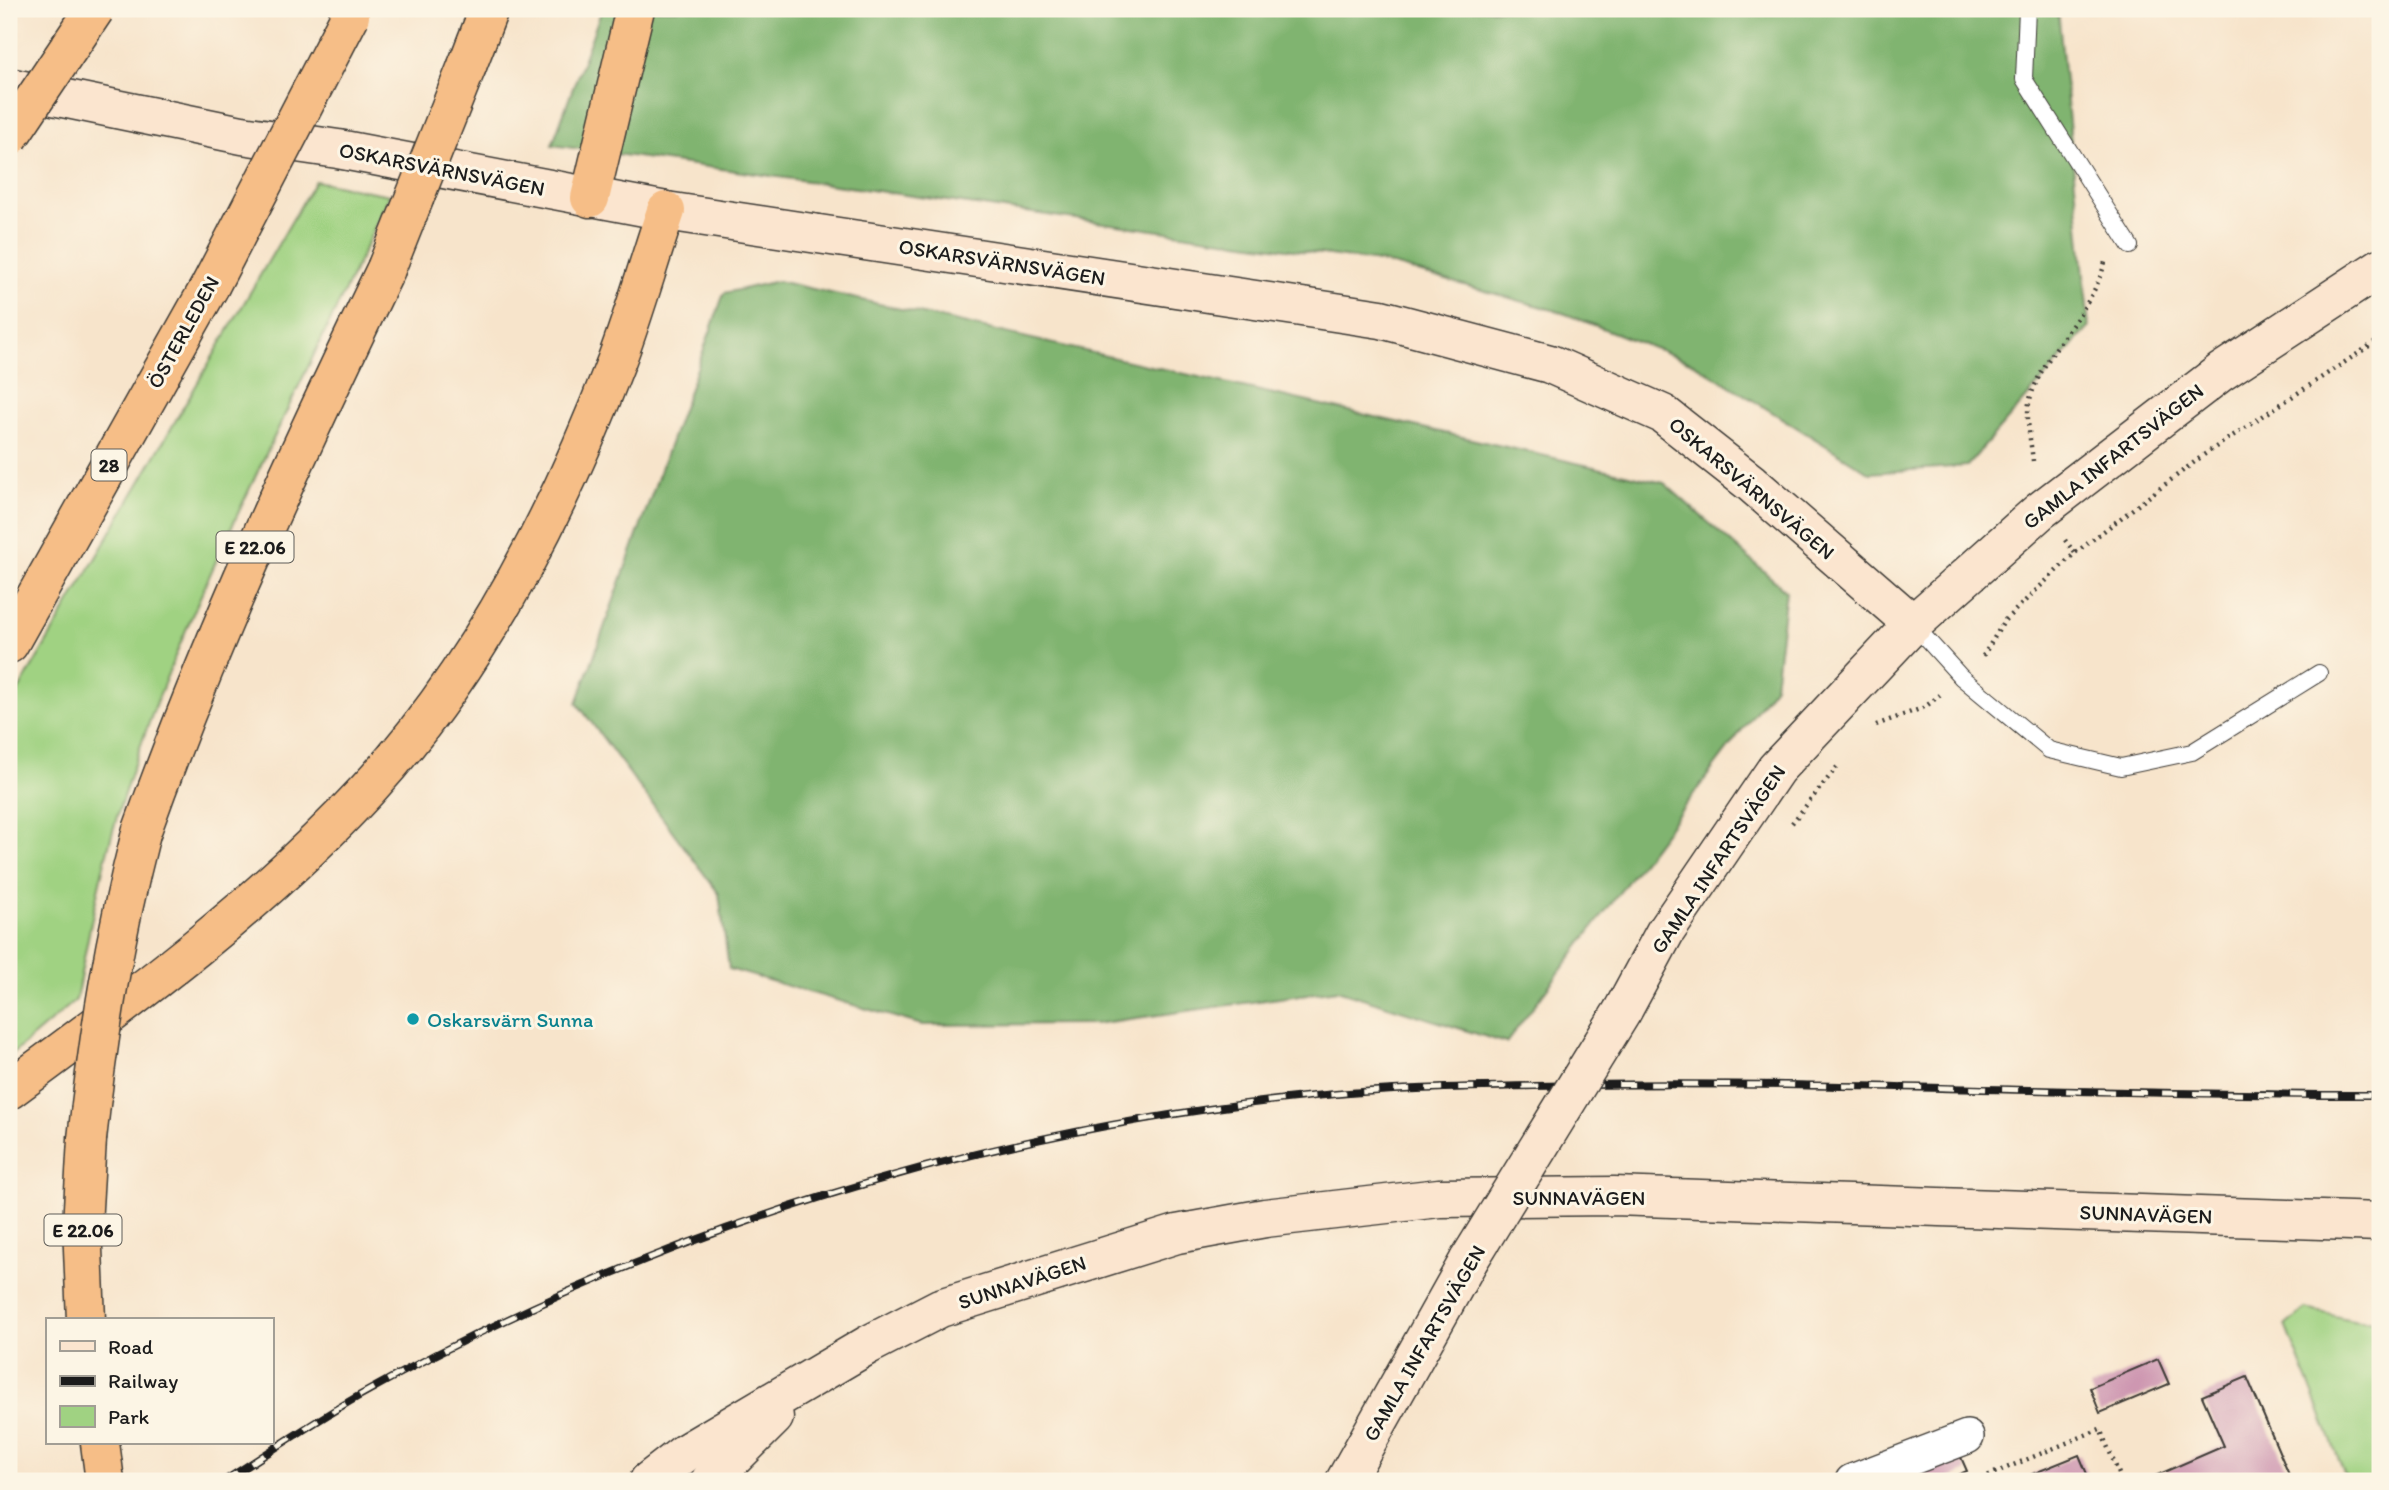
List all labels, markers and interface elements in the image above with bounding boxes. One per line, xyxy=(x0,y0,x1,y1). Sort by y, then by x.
street label: OSKARSVÄRNSVÄGEN xyxy=(337,137,547,201)
street label: OSKARSVÄRNSVÄGEN xyxy=(897,233,1107,291)
street label: ÖSTERLEDEN xyxy=(142,271,224,393)
street label: GAMLA INFARTSVÄGEN xyxy=(2018,378,2208,534)
street label: OSKARSVÄRNSVÄGEN xyxy=(1664,411,1840,565)
road number: 28 xyxy=(92,450,126,480)
road number: E 22.06 xyxy=(216,532,294,562)
street label: GAMLA INFARTSVÄGEN xyxy=(1645,760,1791,958)
place label: Oskarsvärn Sunna xyxy=(427,1007,593,1032)
marker: Oskarsvärn Sunna xyxy=(405,1011,421,1027)
street label: SUNNAVÄGEN xyxy=(1512,1185,1646,1210)
street label: SUNNAVÄGEN xyxy=(2079,1199,2213,1229)
road number: E 22.06 xyxy=(44,1214,122,1246)
street label: GAMLA INFARTSVÄGEN xyxy=(1358,1241,1490,1445)
street label: SUNNAVÄGEN xyxy=(955,1250,1089,1314)
legend xyxy=(46,1318,273,1444)
text: Road xyxy=(108,1334,154,1359)
text: Railway xyxy=(108,1368,178,1393)
text: Park xyxy=(108,1404,150,1429)

